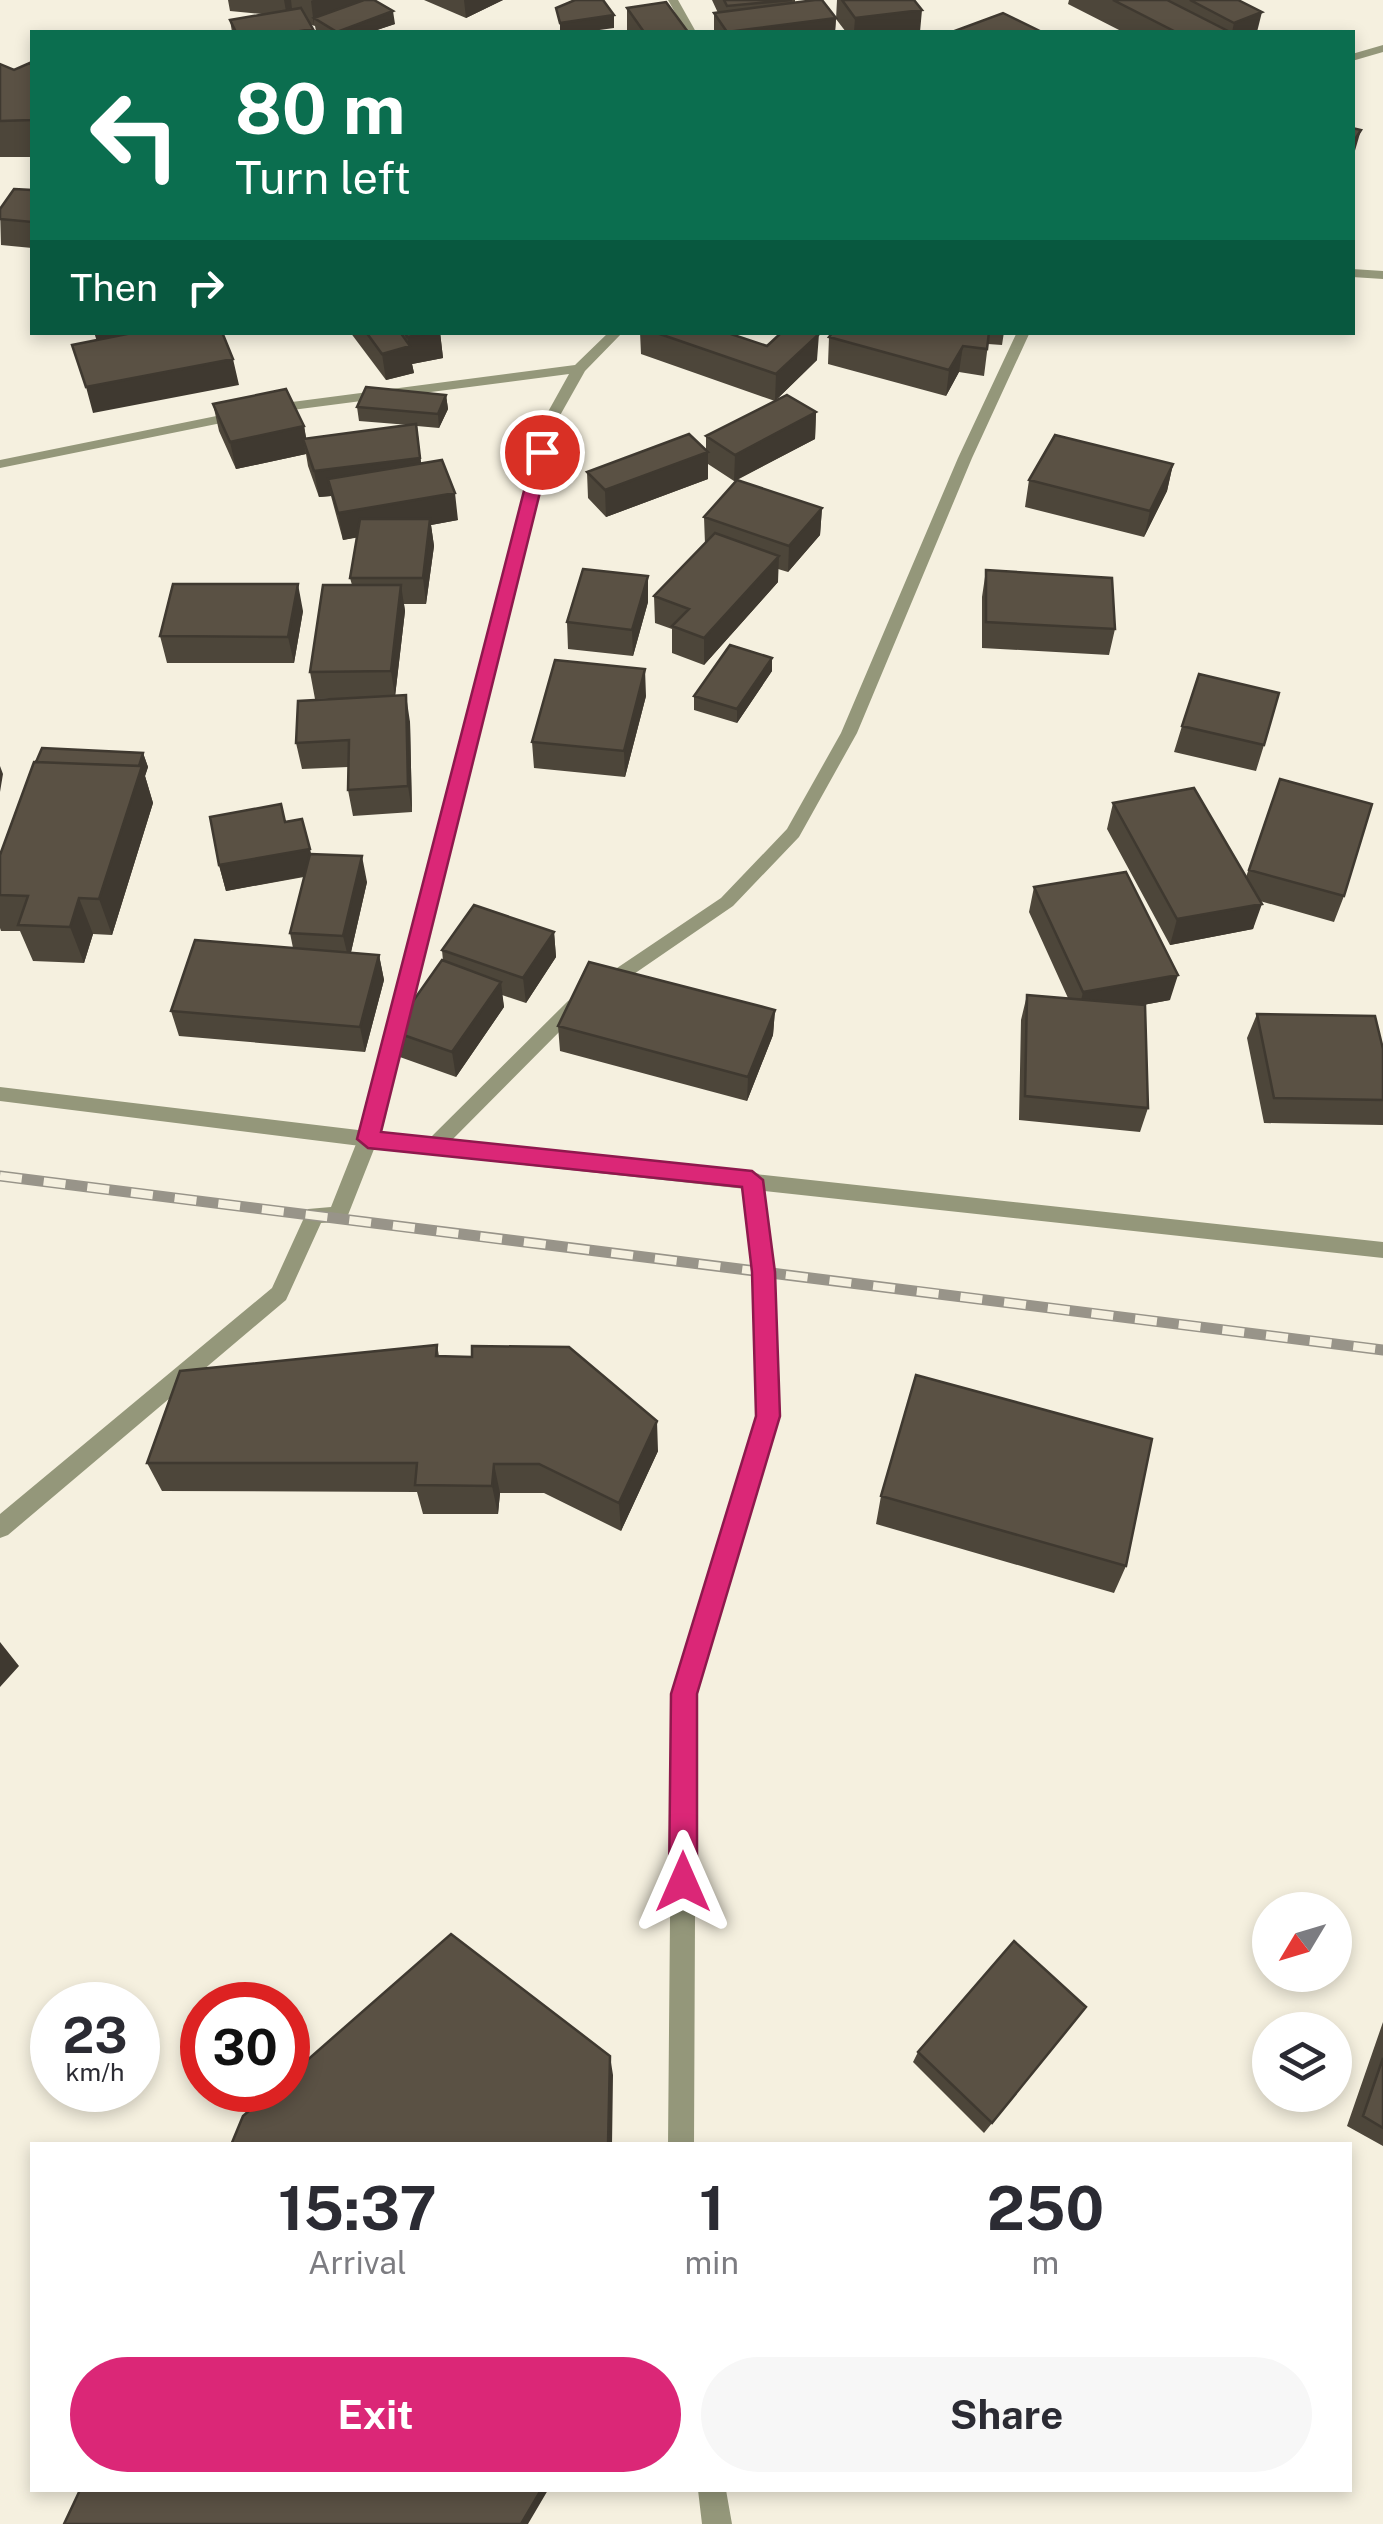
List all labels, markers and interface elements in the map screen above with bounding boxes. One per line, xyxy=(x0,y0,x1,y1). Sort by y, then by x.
text: 80 m xyxy=(235,67,405,150)
icon: left xyxy=(70,70,200,200)
text: Turn left xyxy=(235,151,411,204)
icon: right xyxy=(178,260,233,315)
text: Then xyxy=(70,265,158,310)
pin xyxy=(500,410,585,495)
icon: arrive xyxy=(515,425,570,480)
position arrow xyxy=(631,1830,735,1934)
north arrow xyxy=(1252,1892,1352,1992)
map controls xyxy=(1252,1892,1352,2112)
speed limit sign: 30 xyxy=(180,1982,310,2112)
text: 23 xyxy=(62,2005,128,2064)
button: layers xyxy=(1252,2012,1352,2112)
text: km/h xyxy=(66,2057,124,2087)
text: 15:37 xyxy=(278,2173,437,2244)
text: 1 xyxy=(699,2173,725,2244)
text: 250 xyxy=(987,2173,1104,2244)
text: Arrival xyxy=(308,2244,407,2281)
text: min xyxy=(685,2244,739,2281)
text: m xyxy=(1032,2244,1059,2281)
button: Exit xyxy=(70,2357,681,2472)
button: Share xyxy=(701,2357,1312,2472)

